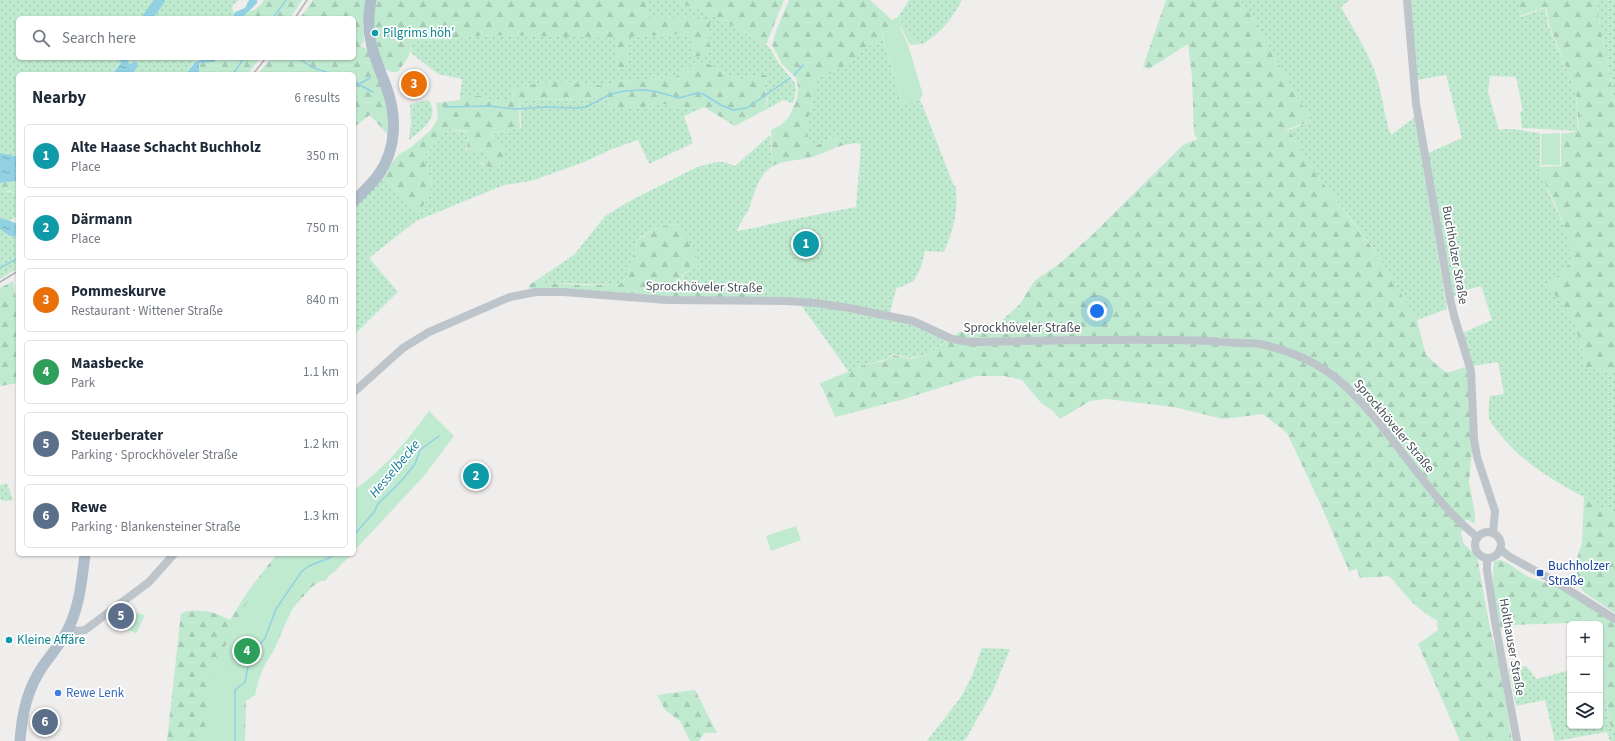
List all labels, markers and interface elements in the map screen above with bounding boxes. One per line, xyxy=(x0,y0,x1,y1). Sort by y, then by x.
search box xyxy=(16,16,356,60)
place label: Pilgrims höh' xyxy=(383,24,454,42)
icon: search xyxy=(30,27,52,49)
text: Search here xyxy=(62,28,136,49)
marker: Pilgrims höh' xyxy=(370,28,380,38)
pin: 3 xyxy=(401,69,427,99)
text: Nearby xyxy=(32,86,86,110)
text: 6 results xyxy=(295,89,340,107)
text: Alte Haase Schacht Buchholz xyxy=(71,137,261,158)
text: 1 xyxy=(43,147,49,165)
text: 350 m xyxy=(306,147,339,165)
text: Place xyxy=(71,158,100,176)
street label: Buchholzer Straße xyxy=(1437,204,1473,306)
text: Därmann xyxy=(71,209,132,230)
text: 2 xyxy=(43,219,49,237)
text: 750 m xyxy=(306,219,339,237)
pin: 1 xyxy=(793,229,819,259)
text: Place xyxy=(71,230,100,248)
street label: Sprockhöveler Straße xyxy=(645,277,763,297)
text: Pommeskurve xyxy=(71,281,166,302)
text: 3 xyxy=(43,291,49,309)
text: 840 m xyxy=(306,291,339,309)
your location xyxy=(1087,301,1107,321)
text: Restaurant · Wittener Straße xyxy=(71,302,223,320)
street label: Sprockhöveler Straße xyxy=(963,319,1081,337)
text: Maasbecke xyxy=(71,353,144,374)
text: 4 xyxy=(43,363,49,381)
text: 1.1 km xyxy=(303,363,339,381)
text: Park xyxy=(71,374,95,392)
street label: Sprockhöveler Straße xyxy=(1349,375,1439,477)
text: Steuerberater xyxy=(71,425,163,446)
text: 5 xyxy=(43,435,49,453)
text: 1.2 km xyxy=(303,435,339,453)
water label: Hesselbecke xyxy=(365,435,425,502)
text: Parking · Sprockhöveler Straße xyxy=(71,446,238,464)
pin: 2 xyxy=(463,461,489,491)
text: Rewe xyxy=(71,497,107,518)
text: 6 xyxy=(43,507,49,525)
text: 1.3 km xyxy=(303,507,339,525)
text: Parking · Blankensteiner Straße xyxy=(71,518,240,536)
place label: Buchholzer Straße xyxy=(1548,557,1610,590)
marker: Buchholzer Straße xyxy=(1535,568,1545,578)
street label: Holthauser Straße xyxy=(1495,597,1529,697)
pin: 5 xyxy=(108,601,134,631)
map controls xyxy=(1567,621,1603,729)
button: + xyxy=(1567,621,1603,657)
place label: Kleine Affäre xyxy=(17,631,85,649)
marker: Kleine Affäre xyxy=(4,635,14,645)
pin: 4 xyxy=(234,636,260,666)
button: − xyxy=(1567,657,1603,693)
place label: Rewe Lenk xyxy=(66,684,125,702)
marker: Rewe Lenk xyxy=(53,688,63,698)
button: layers xyxy=(1567,693,1603,729)
pin: 6 xyxy=(32,707,58,737)

